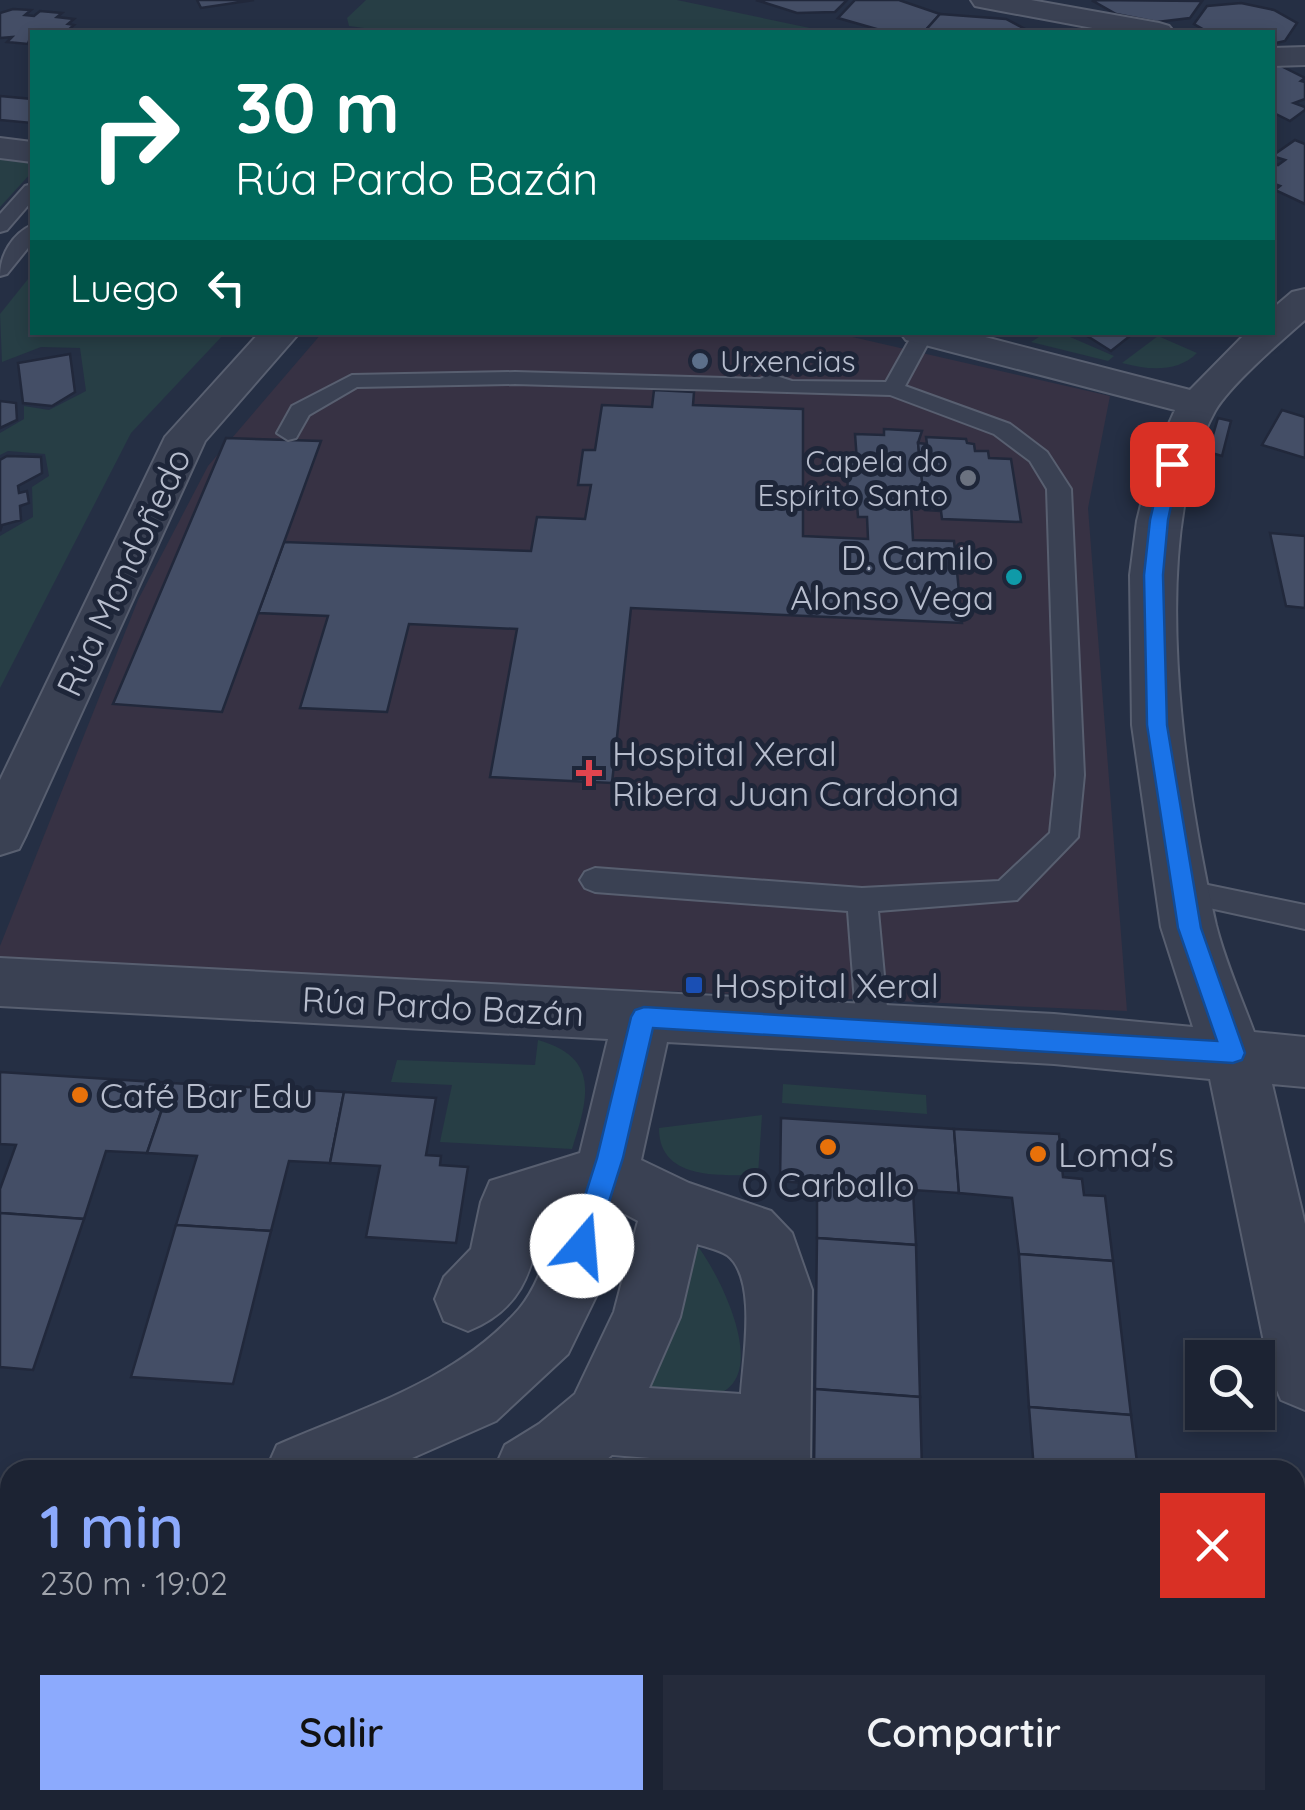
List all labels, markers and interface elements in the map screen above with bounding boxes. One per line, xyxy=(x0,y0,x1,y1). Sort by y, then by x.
text: 30 m xyxy=(235,63,400,151)
icon: right xyxy=(70,70,200,200)
text: Rúa Pardo Bazán xyxy=(235,150,598,206)
icon: left xyxy=(199,260,254,315)
text: Luego xyxy=(70,264,179,312)
place label: Urxencias xyxy=(720,342,856,380)
marker: Urxencias xyxy=(689,350,711,372)
pin xyxy=(1130,422,1215,507)
icon: arrive xyxy=(1145,437,1200,492)
street label: Rúa Mondoñedo xyxy=(46,441,200,703)
place label: Capela do Espírito Santo xyxy=(757,442,948,514)
marker: Capela do Espírito Santo xyxy=(957,467,979,489)
place label: D. Camilo Alonso Vega xyxy=(790,535,994,619)
marker: D. Camilo Alonso Vega xyxy=(1003,566,1025,588)
place label: Hospital Xeral Ribera Juan Cardona xyxy=(612,731,959,815)
marker: Hospital Xeral Ribera Juan Cardona xyxy=(576,760,602,786)
place label: Hospital Xeral xyxy=(714,963,939,1007)
marker: Hospital Xeral xyxy=(683,974,705,996)
street label: Rúa Pardo Bazán xyxy=(301,977,585,1035)
place label: Café Bar Edu xyxy=(100,1073,313,1117)
marker: Café Bar Edu xyxy=(69,1084,91,1106)
place label: Loma's xyxy=(1058,1132,1174,1176)
marker: O Carballo xyxy=(817,1136,839,1158)
marker: Loma's xyxy=(1027,1143,1049,1165)
place label: O Carballo xyxy=(741,1162,915,1206)
position arrow xyxy=(530,1194,634,1298)
map controls xyxy=(1185,1340,1275,1430)
button: search xyxy=(1185,1340,1275,1430)
text: 1 min xyxy=(40,1488,184,1563)
button: close xyxy=(1160,1493,1265,1598)
text: 230 m · 19:02 xyxy=(40,1563,228,1603)
button: Salir xyxy=(40,1675,643,1790)
button: Compartir xyxy=(663,1675,1265,1790)

